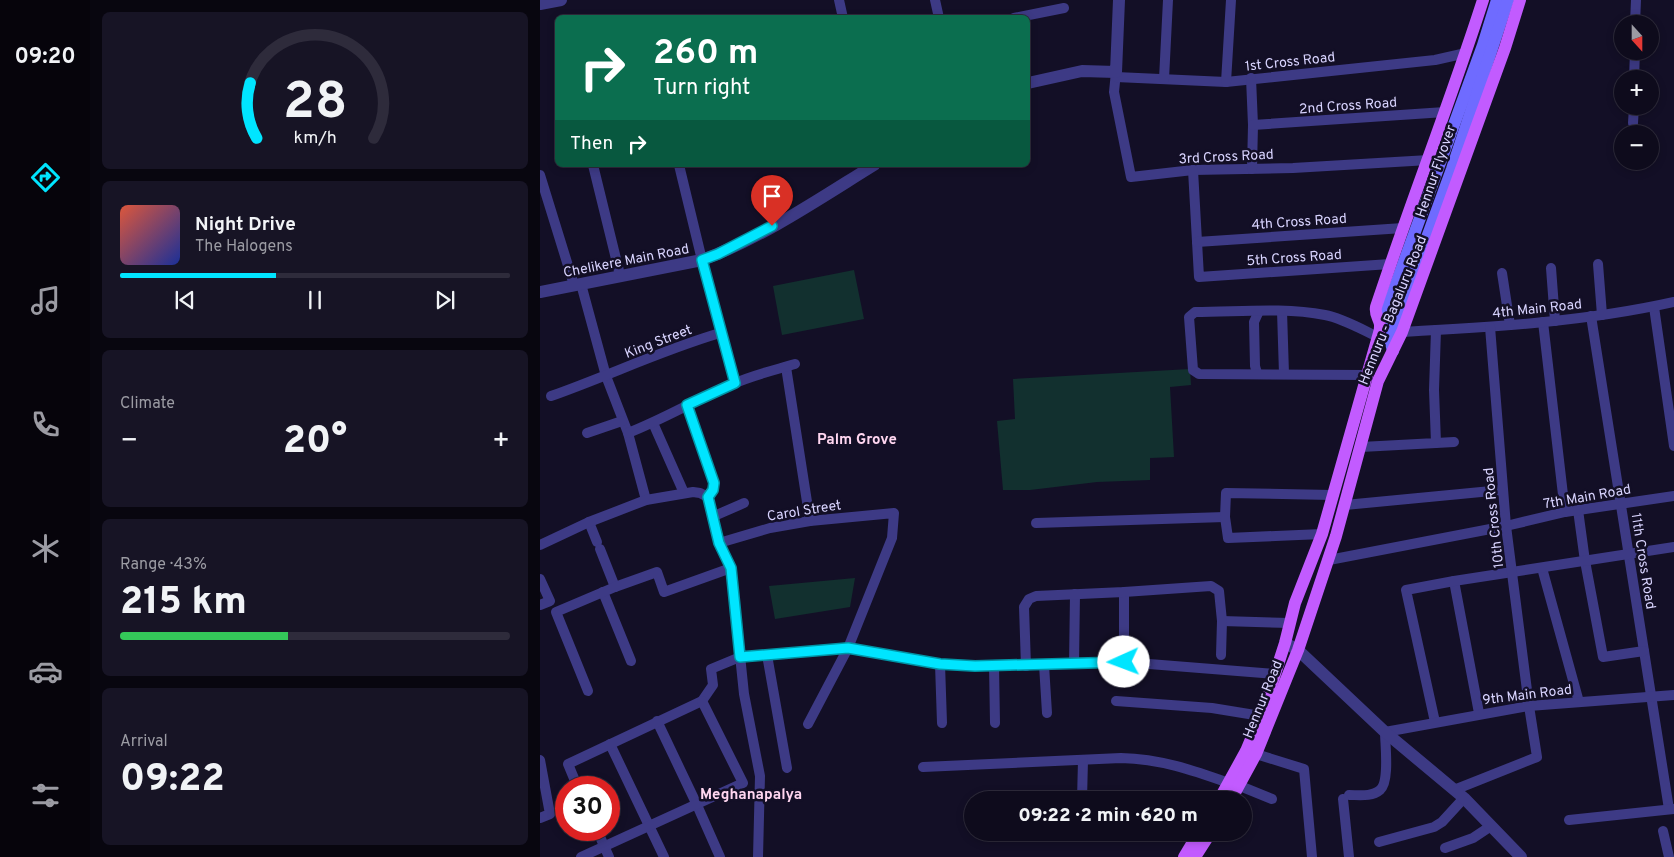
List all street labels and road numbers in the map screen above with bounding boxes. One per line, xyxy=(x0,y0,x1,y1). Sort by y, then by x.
street label: 1st Cross Road xyxy=(1244,49,1336,76)
street label: 2nd Cross Road xyxy=(1298,95,1398,118)
street label: Hennur Flyover xyxy=(1413,122,1460,220)
street label: 3rd Cross Road xyxy=(1178,147,1274,168)
street label: 4th Cross Road xyxy=(1251,211,1347,234)
street label: Hennuru - Bagaluru Road xyxy=(1356,233,1431,388)
street label: Chelikere Main Road xyxy=(562,241,691,282)
street label: 5th Cross Road xyxy=(1246,247,1342,270)
street label: 4th Main Road xyxy=(1491,296,1583,323)
street label: King Street xyxy=(623,322,695,363)
street label: 10th Cross Road xyxy=(1481,467,1508,569)
street label: 7th Main Road xyxy=(1542,481,1632,514)
street label: Carol Street xyxy=(766,497,843,526)
street label: 11th Cross Road xyxy=(1627,512,1659,611)
street label: Hennur Road xyxy=(1240,658,1287,741)
street label: 9th Main Road xyxy=(1482,682,1573,709)

